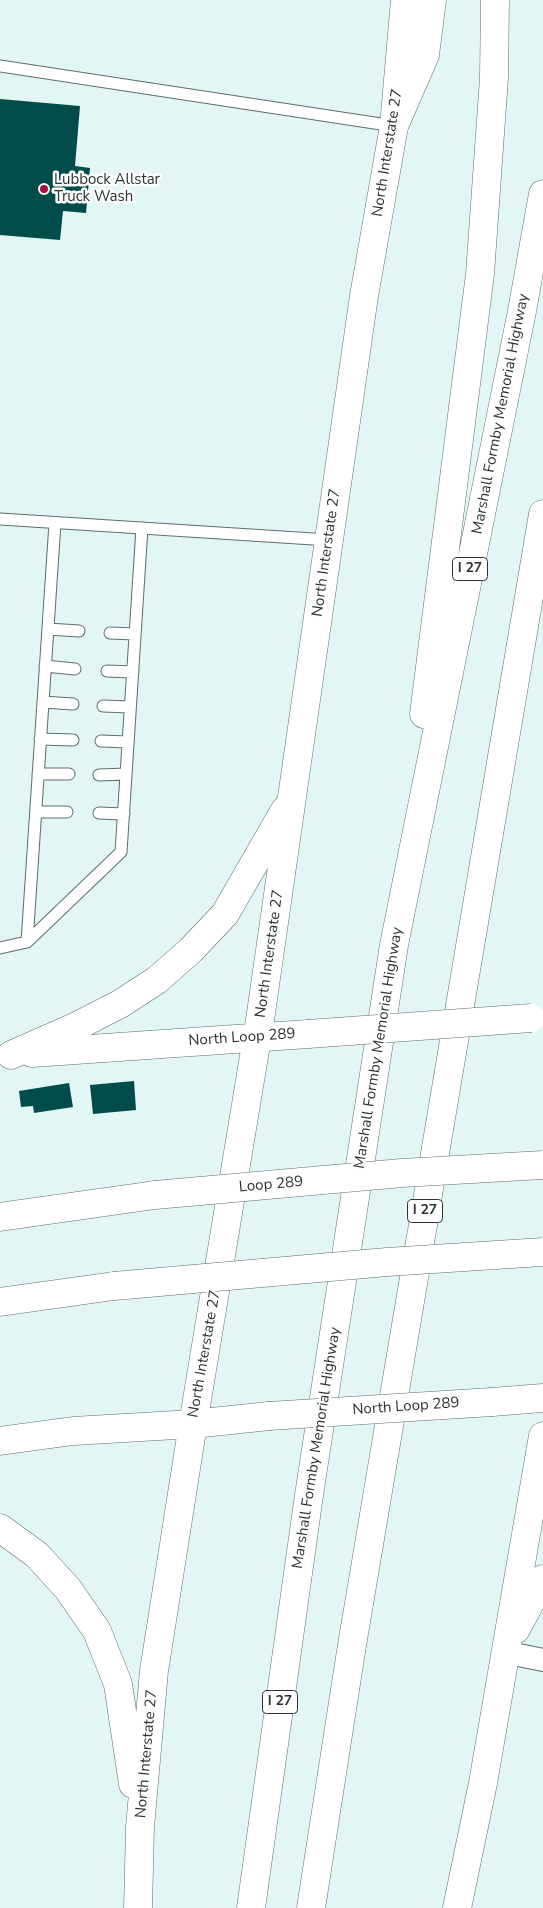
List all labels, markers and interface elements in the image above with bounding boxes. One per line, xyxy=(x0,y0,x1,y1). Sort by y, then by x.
street label: North Interstate 27 xyxy=(369,88,407,218)
place label: Lubbock Allstar Truck Wash xyxy=(54,171,160,206)
marker: Lubbock Allstar Truck Wash xyxy=(38,183,50,195)
street label: Marshall Formby Memorial Highway xyxy=(469,292,533,536)
street label: North Interstate 27 xyxy=(309,488,345,618)
road number: I 27 xyxy=(452,558,488,580)
street label: North Interstate 27 xyxy=(252,889,288,1019)
street label: Marshall Formby Memorial Highway xyxy=(351,926,407,1170)
street label: North Loop 289 xyxy=(188,1025,296,1051)
street label: Loop 289 xyxy=(238,1173,304,1197)
road number: I 27 xyxy=(408,1200,442,1222)
street label: North Interstate 27 xyxy=(185,1289,225,1419)
street label: Marshall Formby Memorial Highway xyxy=(289,1326,345,1570)
street label: North Loop 289 xyxy=(352,1394,460,1420)
street label: North Interstate 27 xyxy=(132,1689,162,1819)
road number: I 27 xyxy=(262,1690,298,1714)

